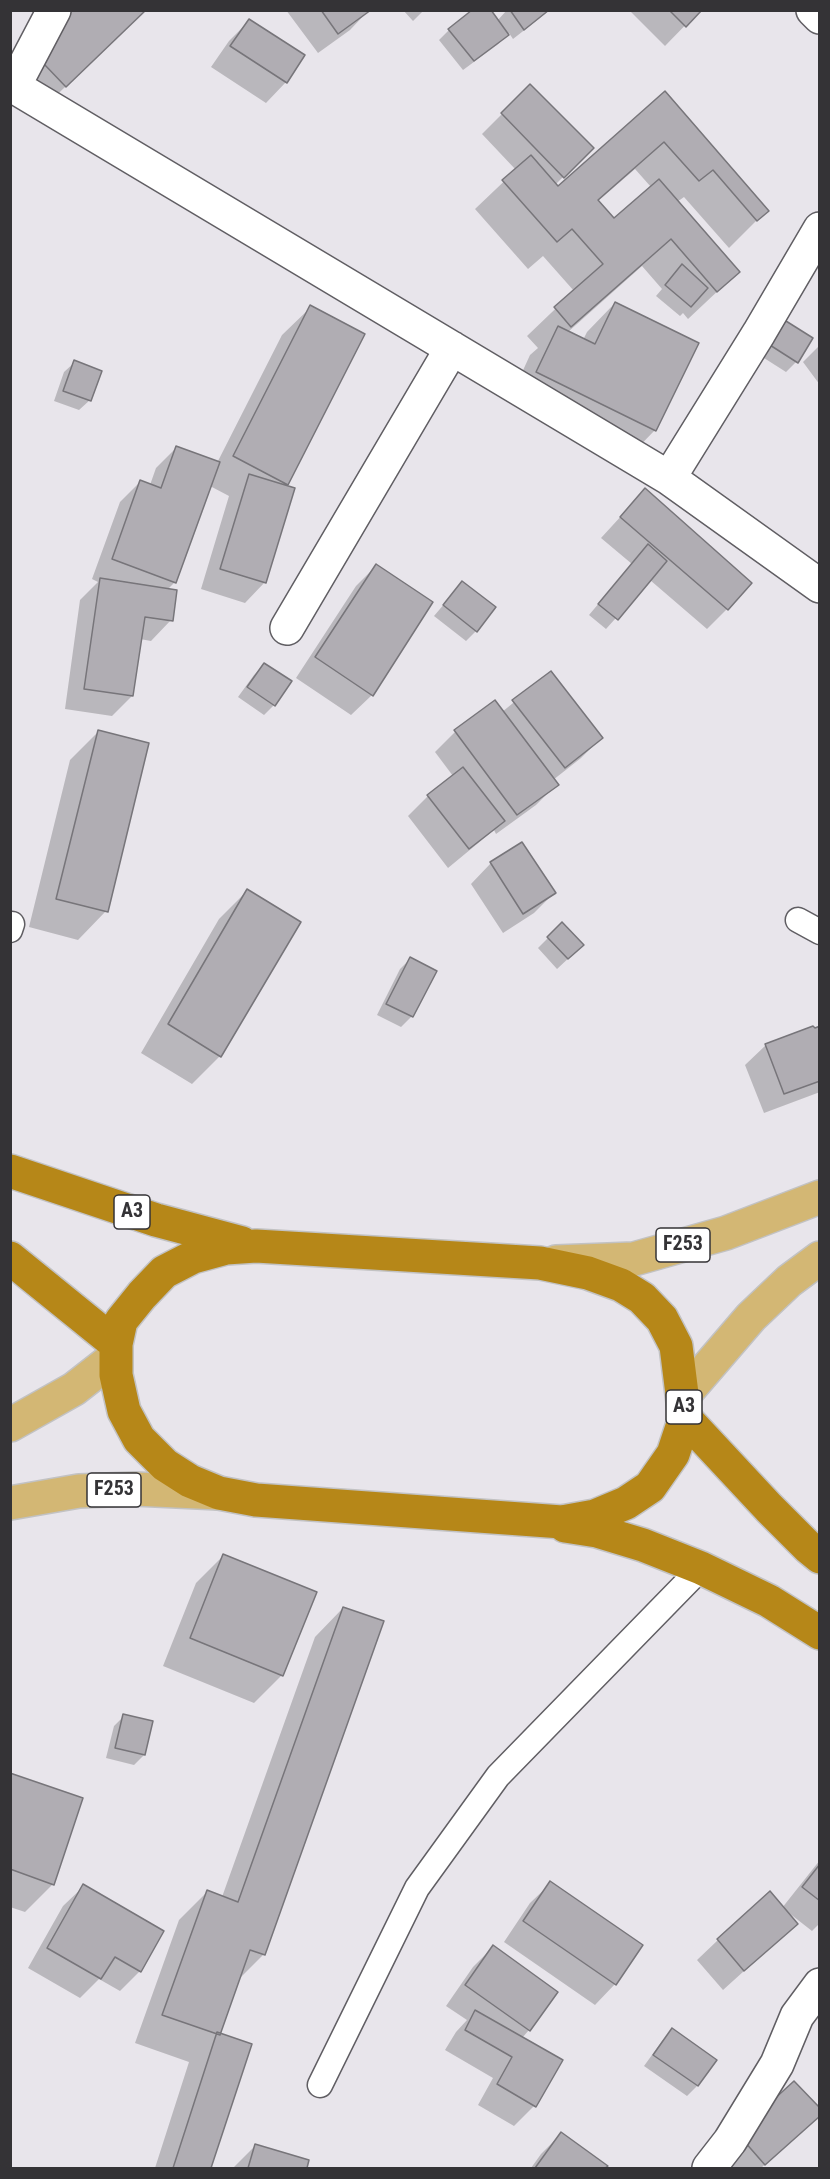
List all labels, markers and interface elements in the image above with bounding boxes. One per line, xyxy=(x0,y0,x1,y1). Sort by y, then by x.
road number: A3 xyxy=(114,1195,150,1229)
road number: F253 xyxy=(656,1228,710,1262)
road number: A3 xyxy=(666,1390,702,1424)
road number: F253 xyxy=(87,1473,141,1507)

